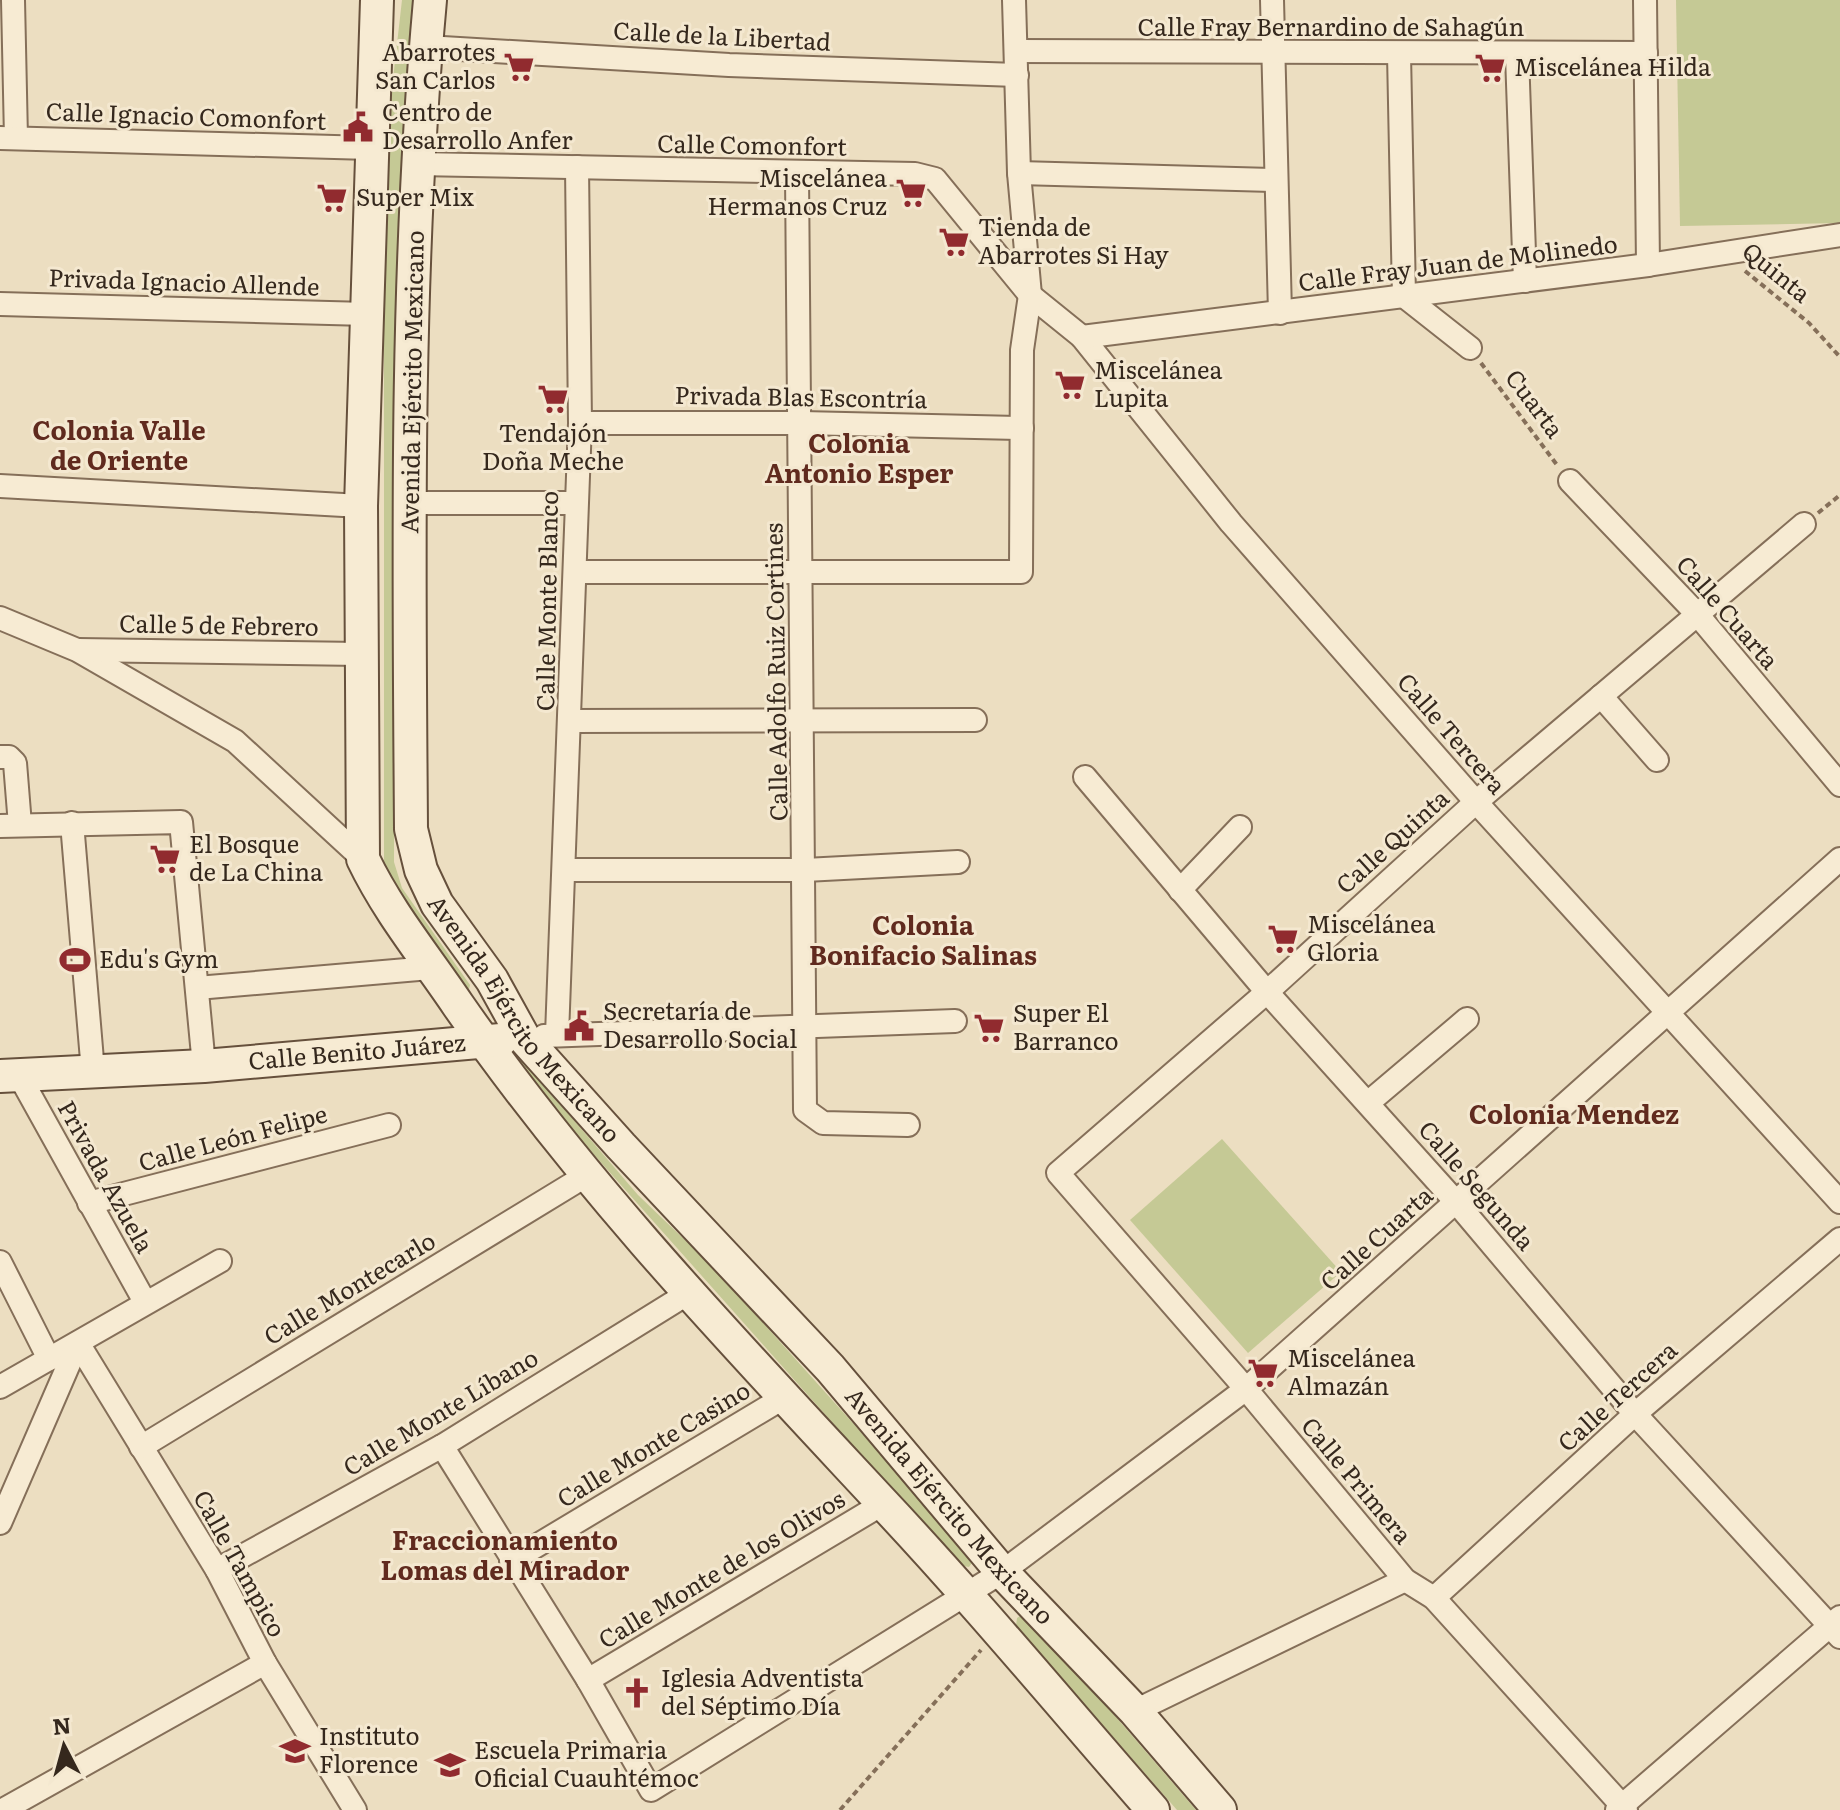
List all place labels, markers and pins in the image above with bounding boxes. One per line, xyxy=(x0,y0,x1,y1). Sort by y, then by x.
place label: Abarrotes San Carlos xyxy=(375,33,495,96)
place label: Miscelánea Hilda xyxy=(1514,48,1711,83)
supermarket icon: Abarrotes San Carlos xyxy=(502,50,536,84)
supermarket icon: Miscelánea Hilda xyxy=(1473,51,1507,85)
place label: Centro de Desarrollo Anfer xyxy=(382,93,573,156)
public building icon: Centro de Desarrollo Anfer xyxy=(341,110,375,144)
place label: Miscelánea Hermanos Cruz xyxy=(707,159,887,222)
supermarket icon: Miscelánea Hermanos Cruz xyxy=(894,176,928,210)
place label: Super Mix xyxy=(356,178,474,213)
supermarket icon: Super Mix xyxy=(315,181,349,215)
place label: Tienda de Abarrotes Si Hay xyxy=(978,208,1169,271)
supermarket icon: Tienda de Abarrotes Si Hay xyxy=(937,225,971,259)
place label: Miscelánea Lupita xyxy=(1094,351,1223,414)
supermarket icon: Miscelánea Lupita xyxy=(1053,368,1087,402)
supermarket icon: Tendajón Doña Meche xyxy=(536,382,570,416)
place label: Tendajón Doña Meche xyxy=(482,414,624,477)
place label: El Bosque de La China xyxy=(189,825,323,888)
supermarket icon: El Bosque de La China xyxy=(148,842,182,876)
place label: Miscelánea Gloria xyxy=(1307,905,1436,968)
supermarket icon: Miscelánea Gloria xyxy=(1266,922,1300,956)
place label: Edu's Gym xyxy=(99,940,218,975)
sports icon: Edu's Gym xyxy=(58,943,92,977)
place label: Secretaría de Desarrollo Social xyxy=(603,992,797,1055)
place label: Super El Barranco xyxy=(1013,994,1119,1057)
public building icon: Secretaría de Desarrollo Social xyxy=(562,1009,596,1043)
supermarket icon: Super El Barranco xyxy=(972,1011,1006,1045)
place label: Miscelánea Almazán xyxy=(1287,1339,1416,1402)
supermarket icon: Miscelánea Almazán xyxy=(1246,1356,1280,1390)
place label: Iglesia Adventista del Séptimo Día xyxy=(661,1659,864,1722)
church icon: Iglesia Adventista del Séptimo Día xyxy=(620,1676,654,1710)
place label: Instituto Florence xyxy=(319,1717,420,1780)
place label: Escuela Primaria Oficial Cuauhtémoc xyxy=(474,1731,699,1794)
school or university icon: Instituto Florence xyxy=(278,1734,312,1768)
school or university icon: Escuela Primaria Oficial Cuauhtémoc xyxy=(433,1748,467,1782)

